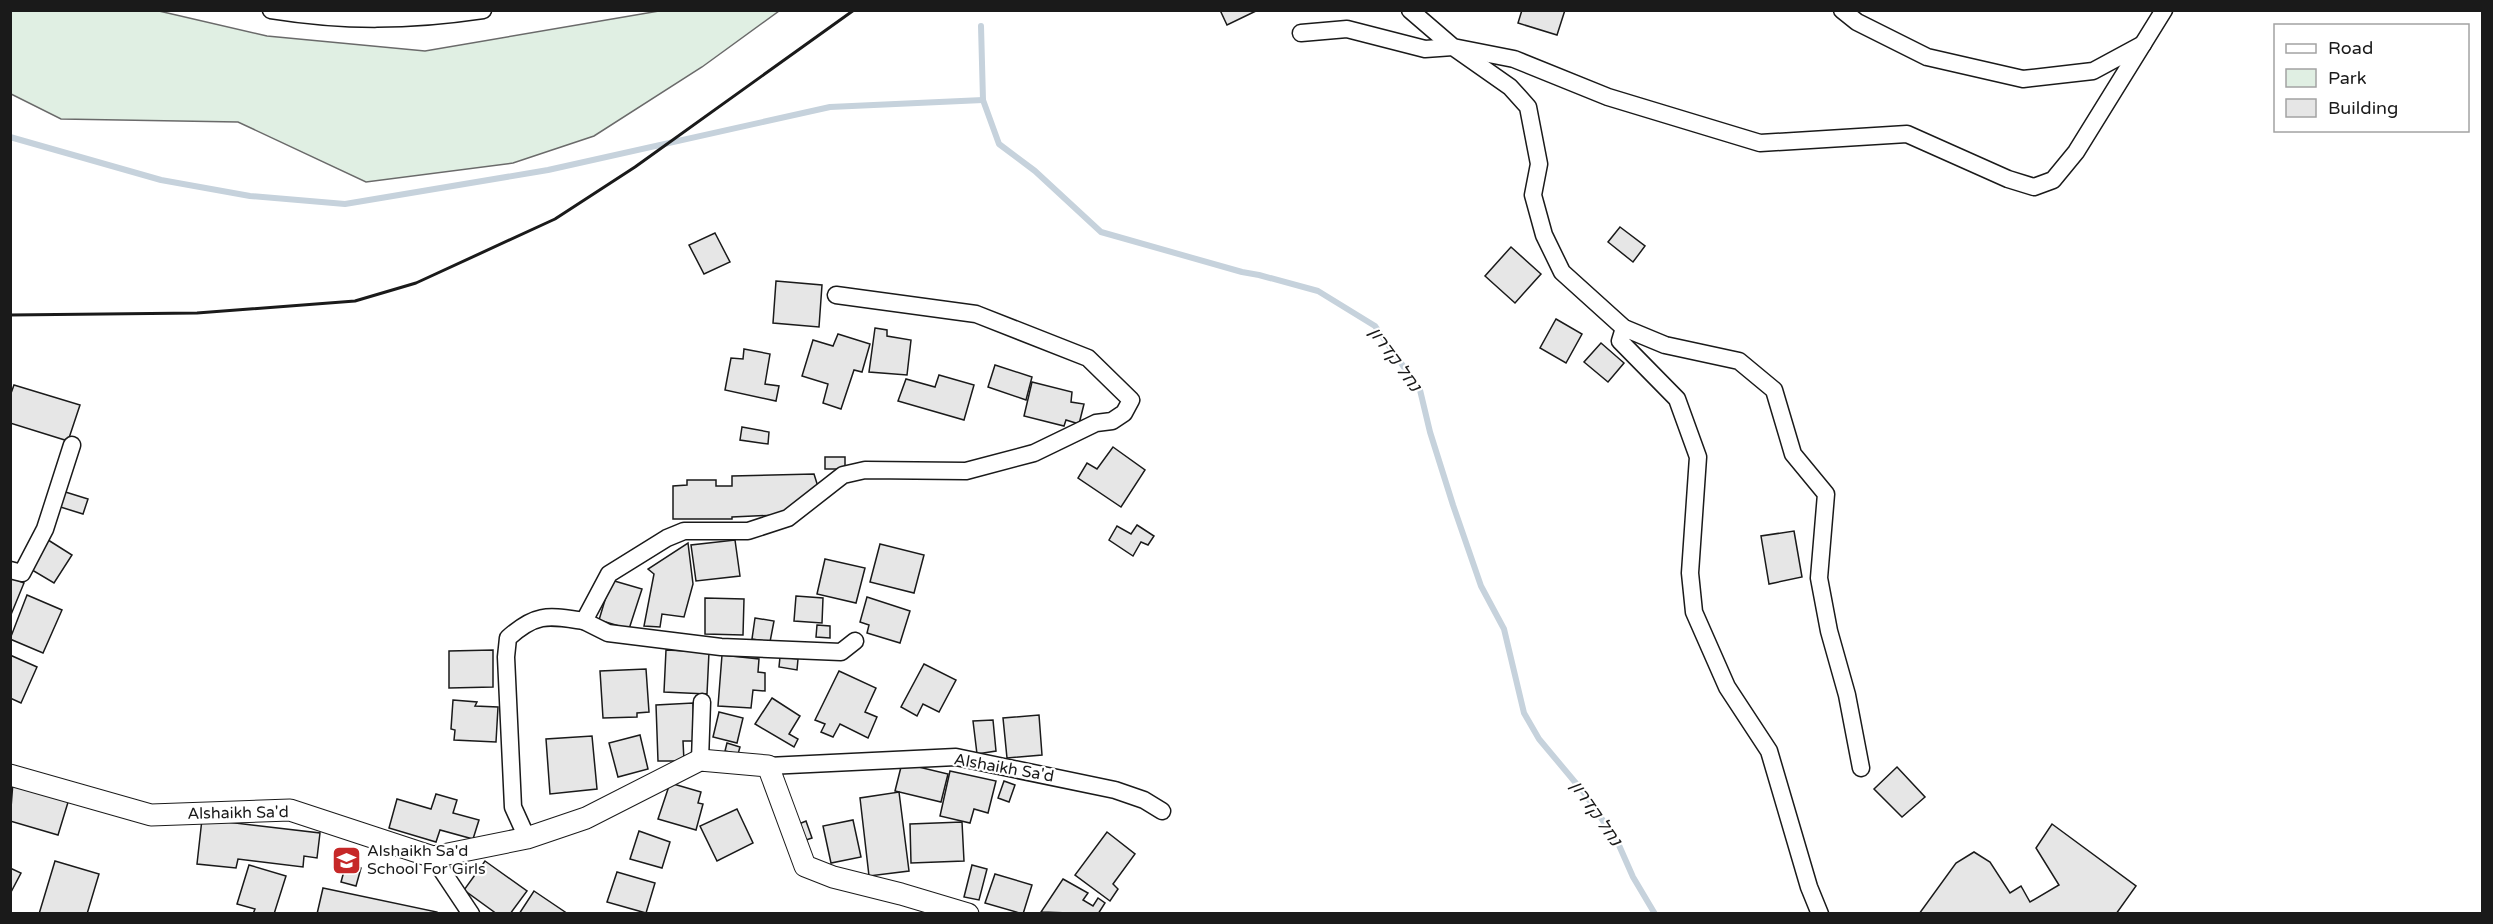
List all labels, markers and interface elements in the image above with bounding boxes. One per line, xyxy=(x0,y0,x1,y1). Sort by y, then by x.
legend xyxy=(2274,24,2469,132)
text: Road xyxy=(2328,37,2373,59)
text: Park xyxy=(2328,67,2367,89)
text: Building xyxy=(2328,97,2398,119)
water label: נחל קדרון xyxy=(1364,322,1427,397)
street label: Alshaikh Sa'd xyxy=(952,749,1056,787)
water label: נחל קדרון xyxy=(1566,776,1627,851)
street label: Alshaikh Sa'd xyxy=(187,802,289,824)
place label: Alshaikh Sa'd School For Girls xyxy=(367,841,486,879)
school or university icon: Alshaikh Sa'd School For Girls xyxy=(330,844,362,876)

